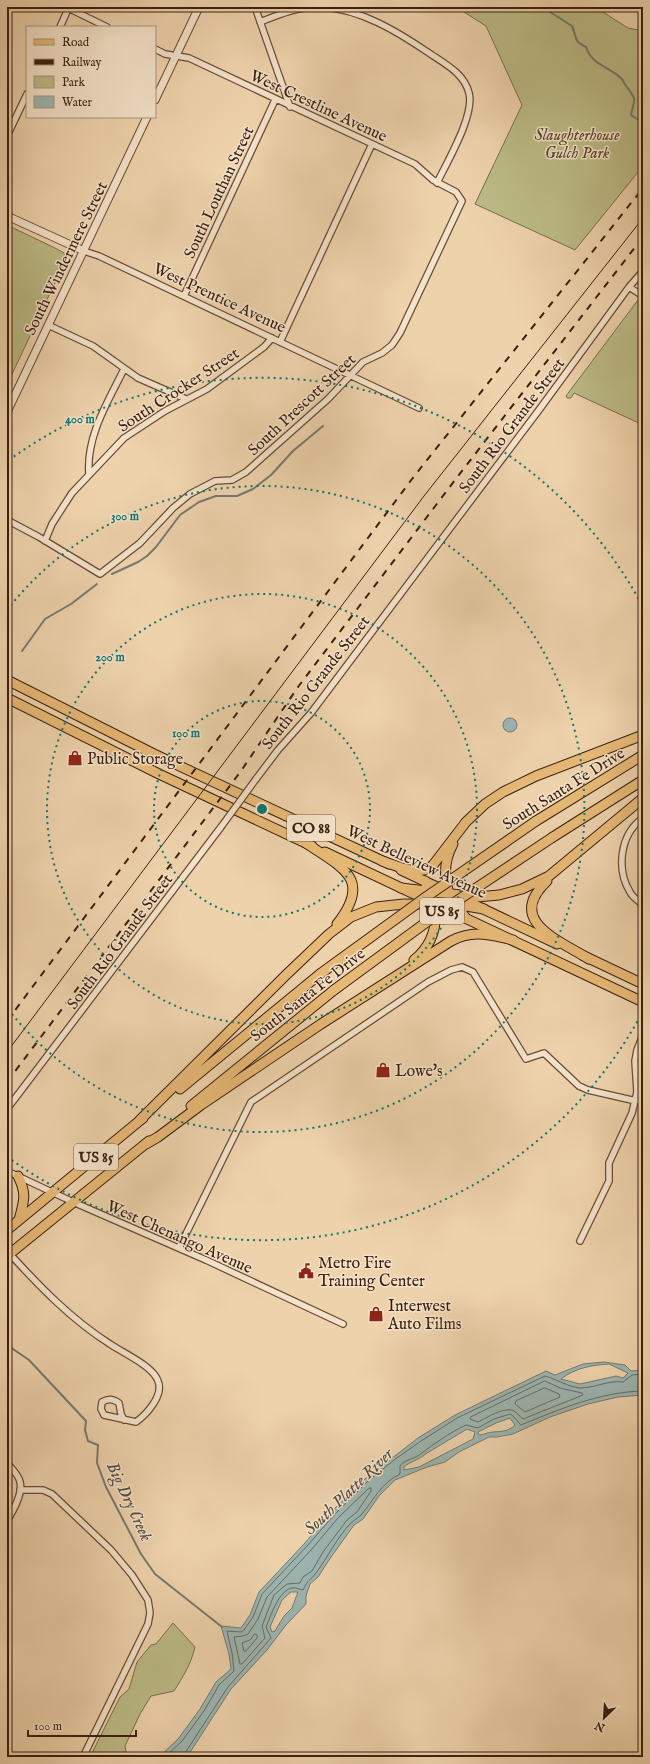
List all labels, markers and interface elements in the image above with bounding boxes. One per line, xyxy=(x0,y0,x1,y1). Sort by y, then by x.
legend xyxy=(26,26,156,118)
text: Road xyxy=(62,35,90,50)
text: Railway xyxy=(62,55,101,70)
street label: West Crestline Avenue xyxy=(246,66,390,147)
text: Park xyxy=(62,75,85,90)
text: Water xyxy=(62,95,93,110)
street label: South Louthan Street xyxy=(180,123,259,262)
park label: Slaughterhouse Gulch Park xyxy=(535,126,620,164)
street label: South Windermere Street xyxy=(21,178,113,339)
street label: West Prentice Avenue xyxy=(150,259,288,338)
street label: South Crocker Street xyxy=(115,344,244,437)
street label: South Prescott Street xyxy=(244,350,361,461)
street label: South Rio Grande Street xyxy=(455,354,570,498)
text: 400 m xyxy=(65,412,96,427)
text: 300 m xyxy=(111,509,140,524)
street label: South Rio Grande Street xyxy=(258,612,375,754)
text: 200 m xyxy=(95,650,125,665)
text: 100 m xyxy=(172,726,201,741)
street label: South Santa Fe Drive xyxy=(499,744,629,835)
shop icon: Public Storage xyxy=(66,749,84,767)
place label: Public Storage xyxy=(87,750,183,770)
centre of rings xyxy=(255,802,269,816)
road number: CO 88 xyxy=(287,815,335,841)
street label: West Belleview Avenue xyxy=(343,822,489,904)
street label: South Rio Grande Street xyxy=(63,870,178,1014)
road number: US 85 xyxy=(420,898,464,924)
street label: South Santa Fe Drive xyxy=(247,945,370,1047)
shop icon: Lowe's xyxy=(374,1061,392,1079)
place label: Lowe's xyxy=(395,1062,443,1082)
road number: US 85 xyxy=(74,1144,118,1170)
street label: West Chenango Avenue xyxy=(103,1197,255,1279)
place label: Metro Fire Training Center xyxy=(318,1254,425,1292)
public building icon: Metro Fire Training Center xyxy=(297,1262,315,1280)
place label: Interwest Auto Films xyxy=(387,1297,462,1335)
shop icon: Interwest Auto Films xyxy=(367,1305,385,1323)
water label: South Platte River xyxy=(300,1443,399,1540)
water label: Big Dry Creek xyxy=(101,1459,156,1545)
north arrow xyxy=(584,1698,624,1738)
scale bar xyxy=(28,1712,136,1738)
text: N xyxy=(592,1718,608,1735)
text: 100 m xyxy=(34,1719,62,1734)

